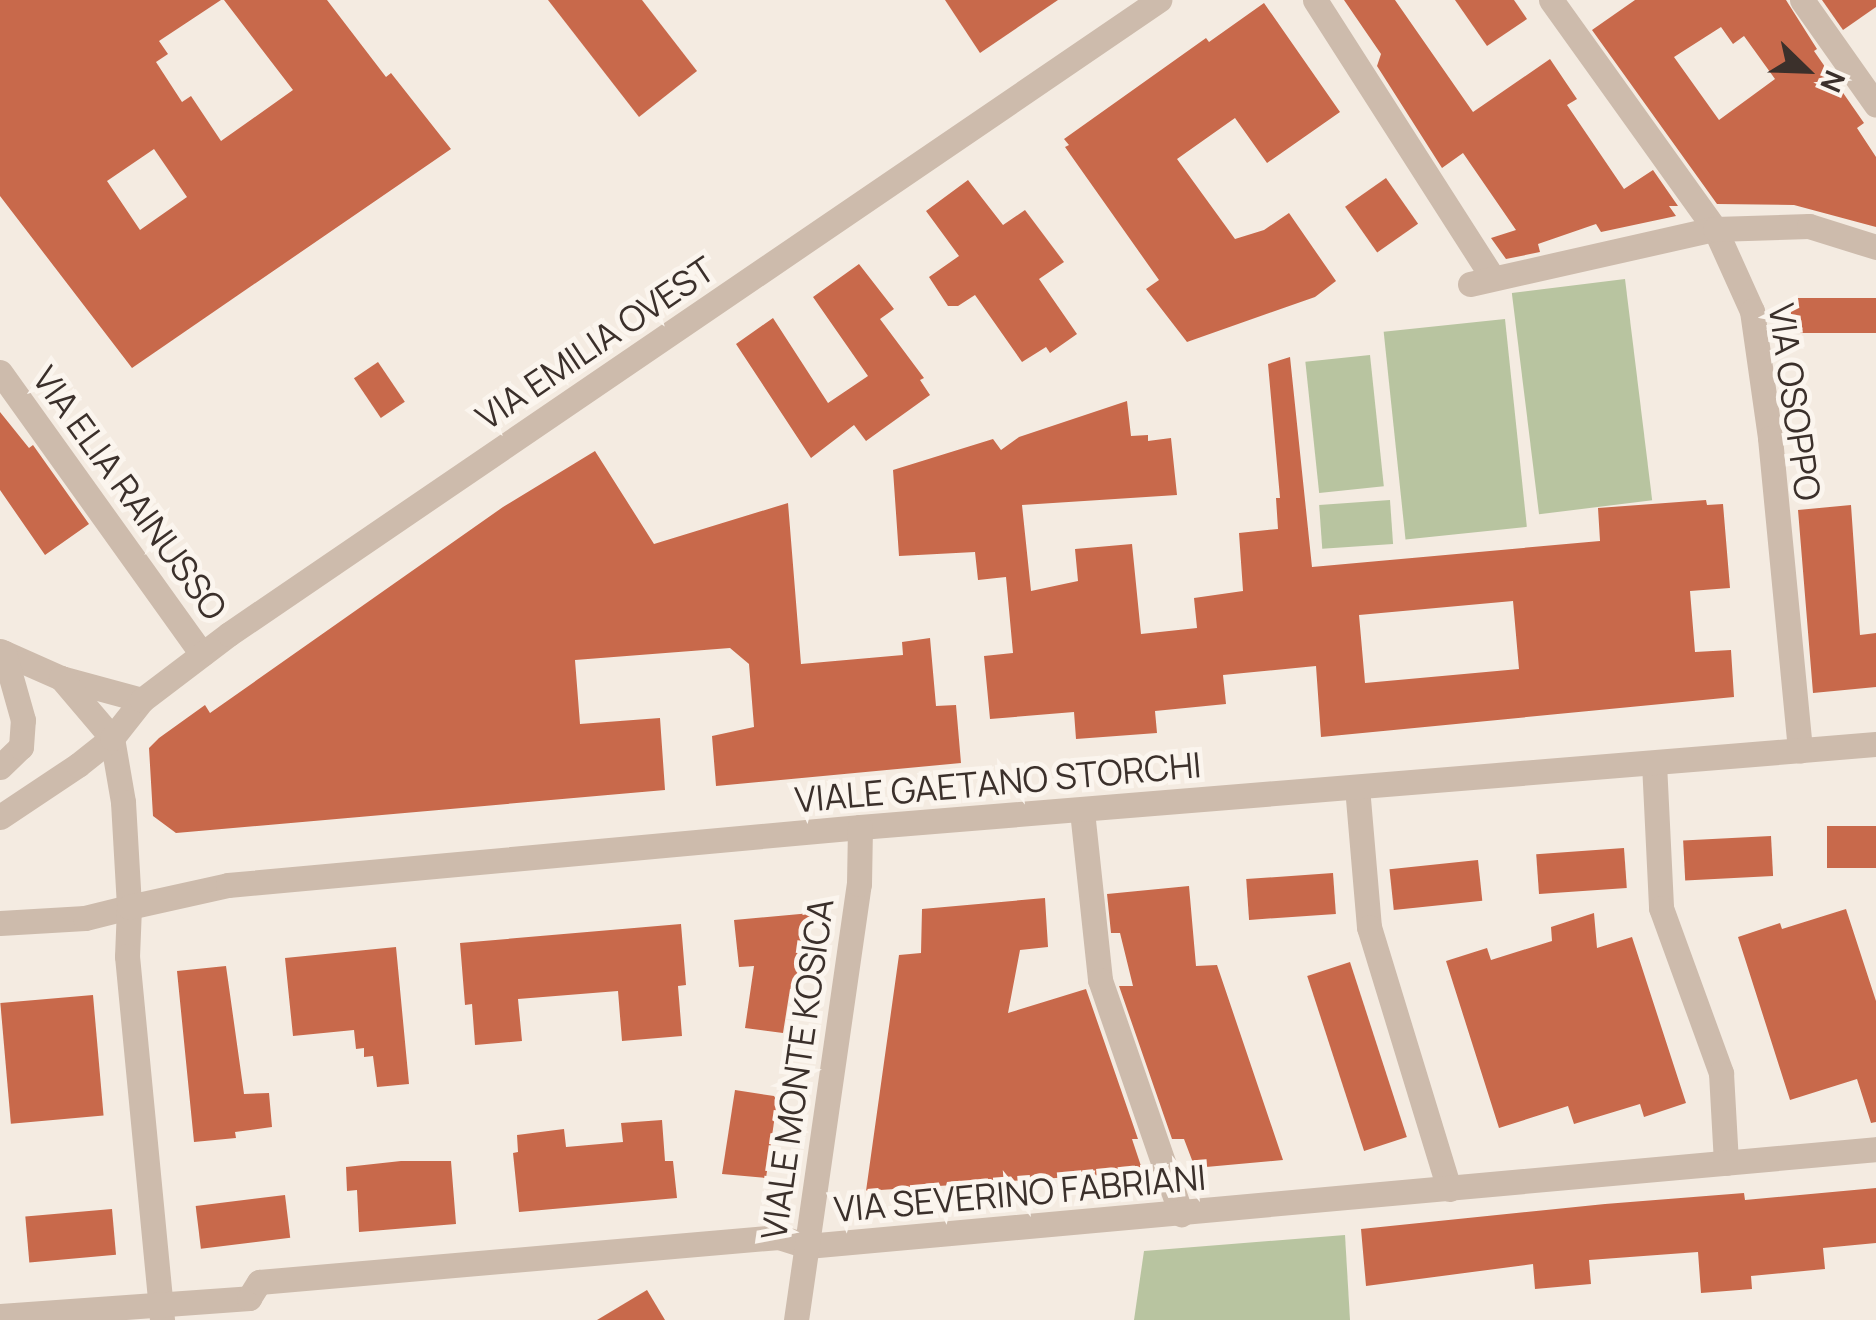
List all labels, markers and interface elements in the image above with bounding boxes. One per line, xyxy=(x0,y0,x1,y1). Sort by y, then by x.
north arrow xyxy=(1756,20,1856,120)
text: N xyxy=(1812,65,1855,98)
street label: VIA EMILIA OVEST xyxy=(468,248,722,438)
street label: VIA OSOPPO xyxy=(1760,301,1830,503)
street label: VIA ELIA RAINUSSO xyxy=(24,358,236,628)
street label: VIALE GAETANO STORCHI xyxy=(793,743,1203,821)
street label: VIALE MONTE KOSICA xyxy=(752,896,842,1242)
street label: VIA SEVERINO FABRIANI xyxy=(832,1156,1208,1230)

